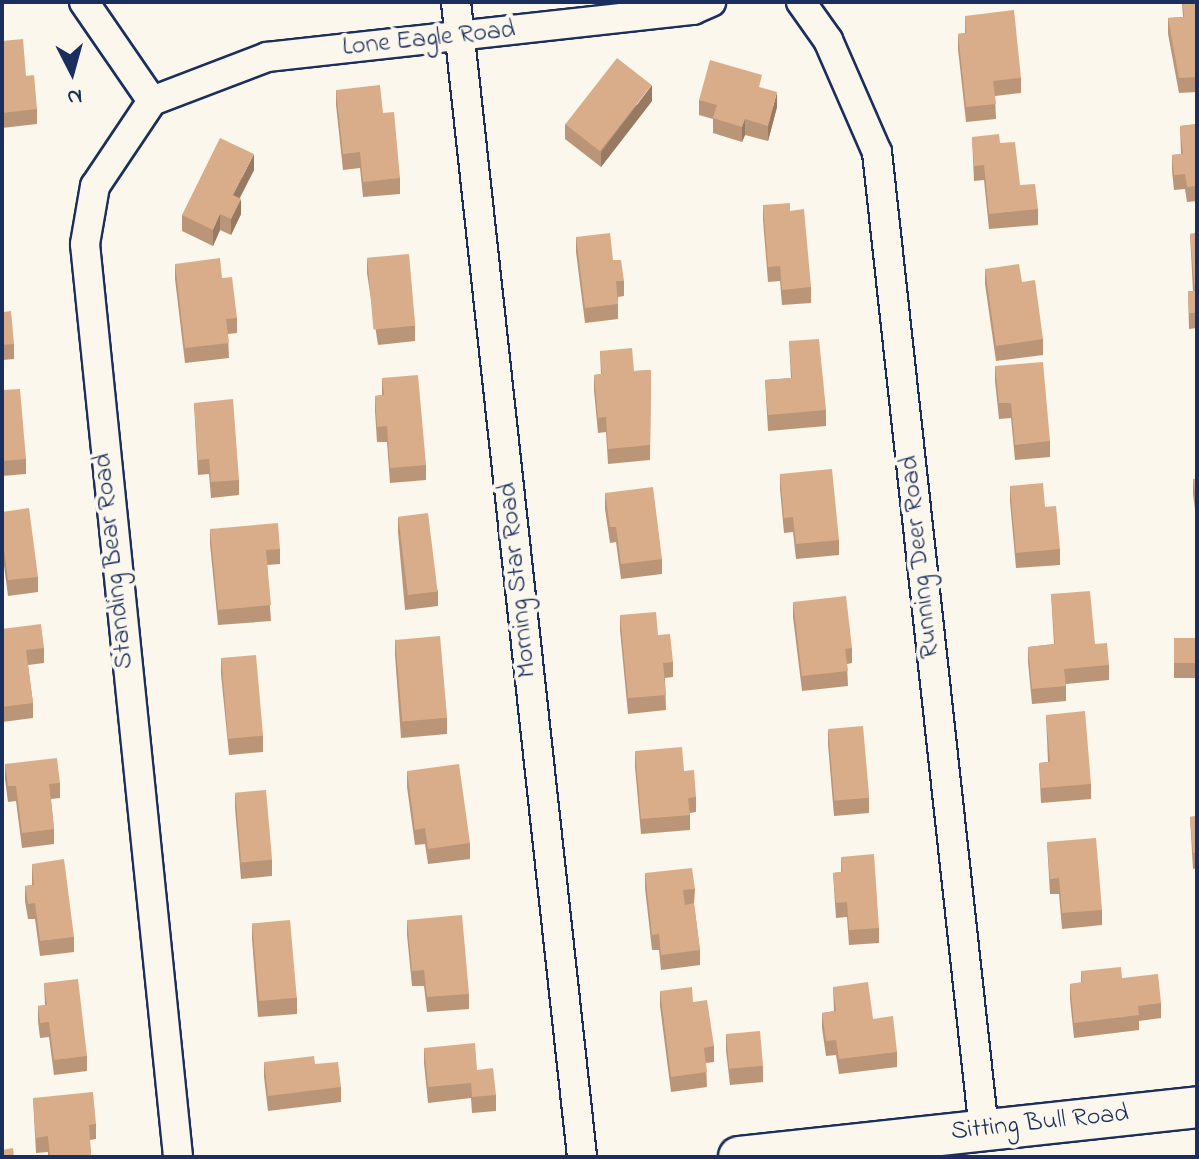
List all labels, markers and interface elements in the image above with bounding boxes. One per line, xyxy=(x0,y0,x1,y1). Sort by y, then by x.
street label: Lone Eagle Road xyxy=(341,15,517,65)
north arrow xyxy=(32,32,112,112)
text: N xyxy=(65,79,84,113)
street label: Standing Bear Road xyxy=(88,452,142,670)
street label: Running Deer Road xyxy=(895,454,947,660)
street label: Morning Star Road xyxy=(493,481,545,679)
street label: Sitting Bull Road xyxy=(950,1099,1130,1149)

